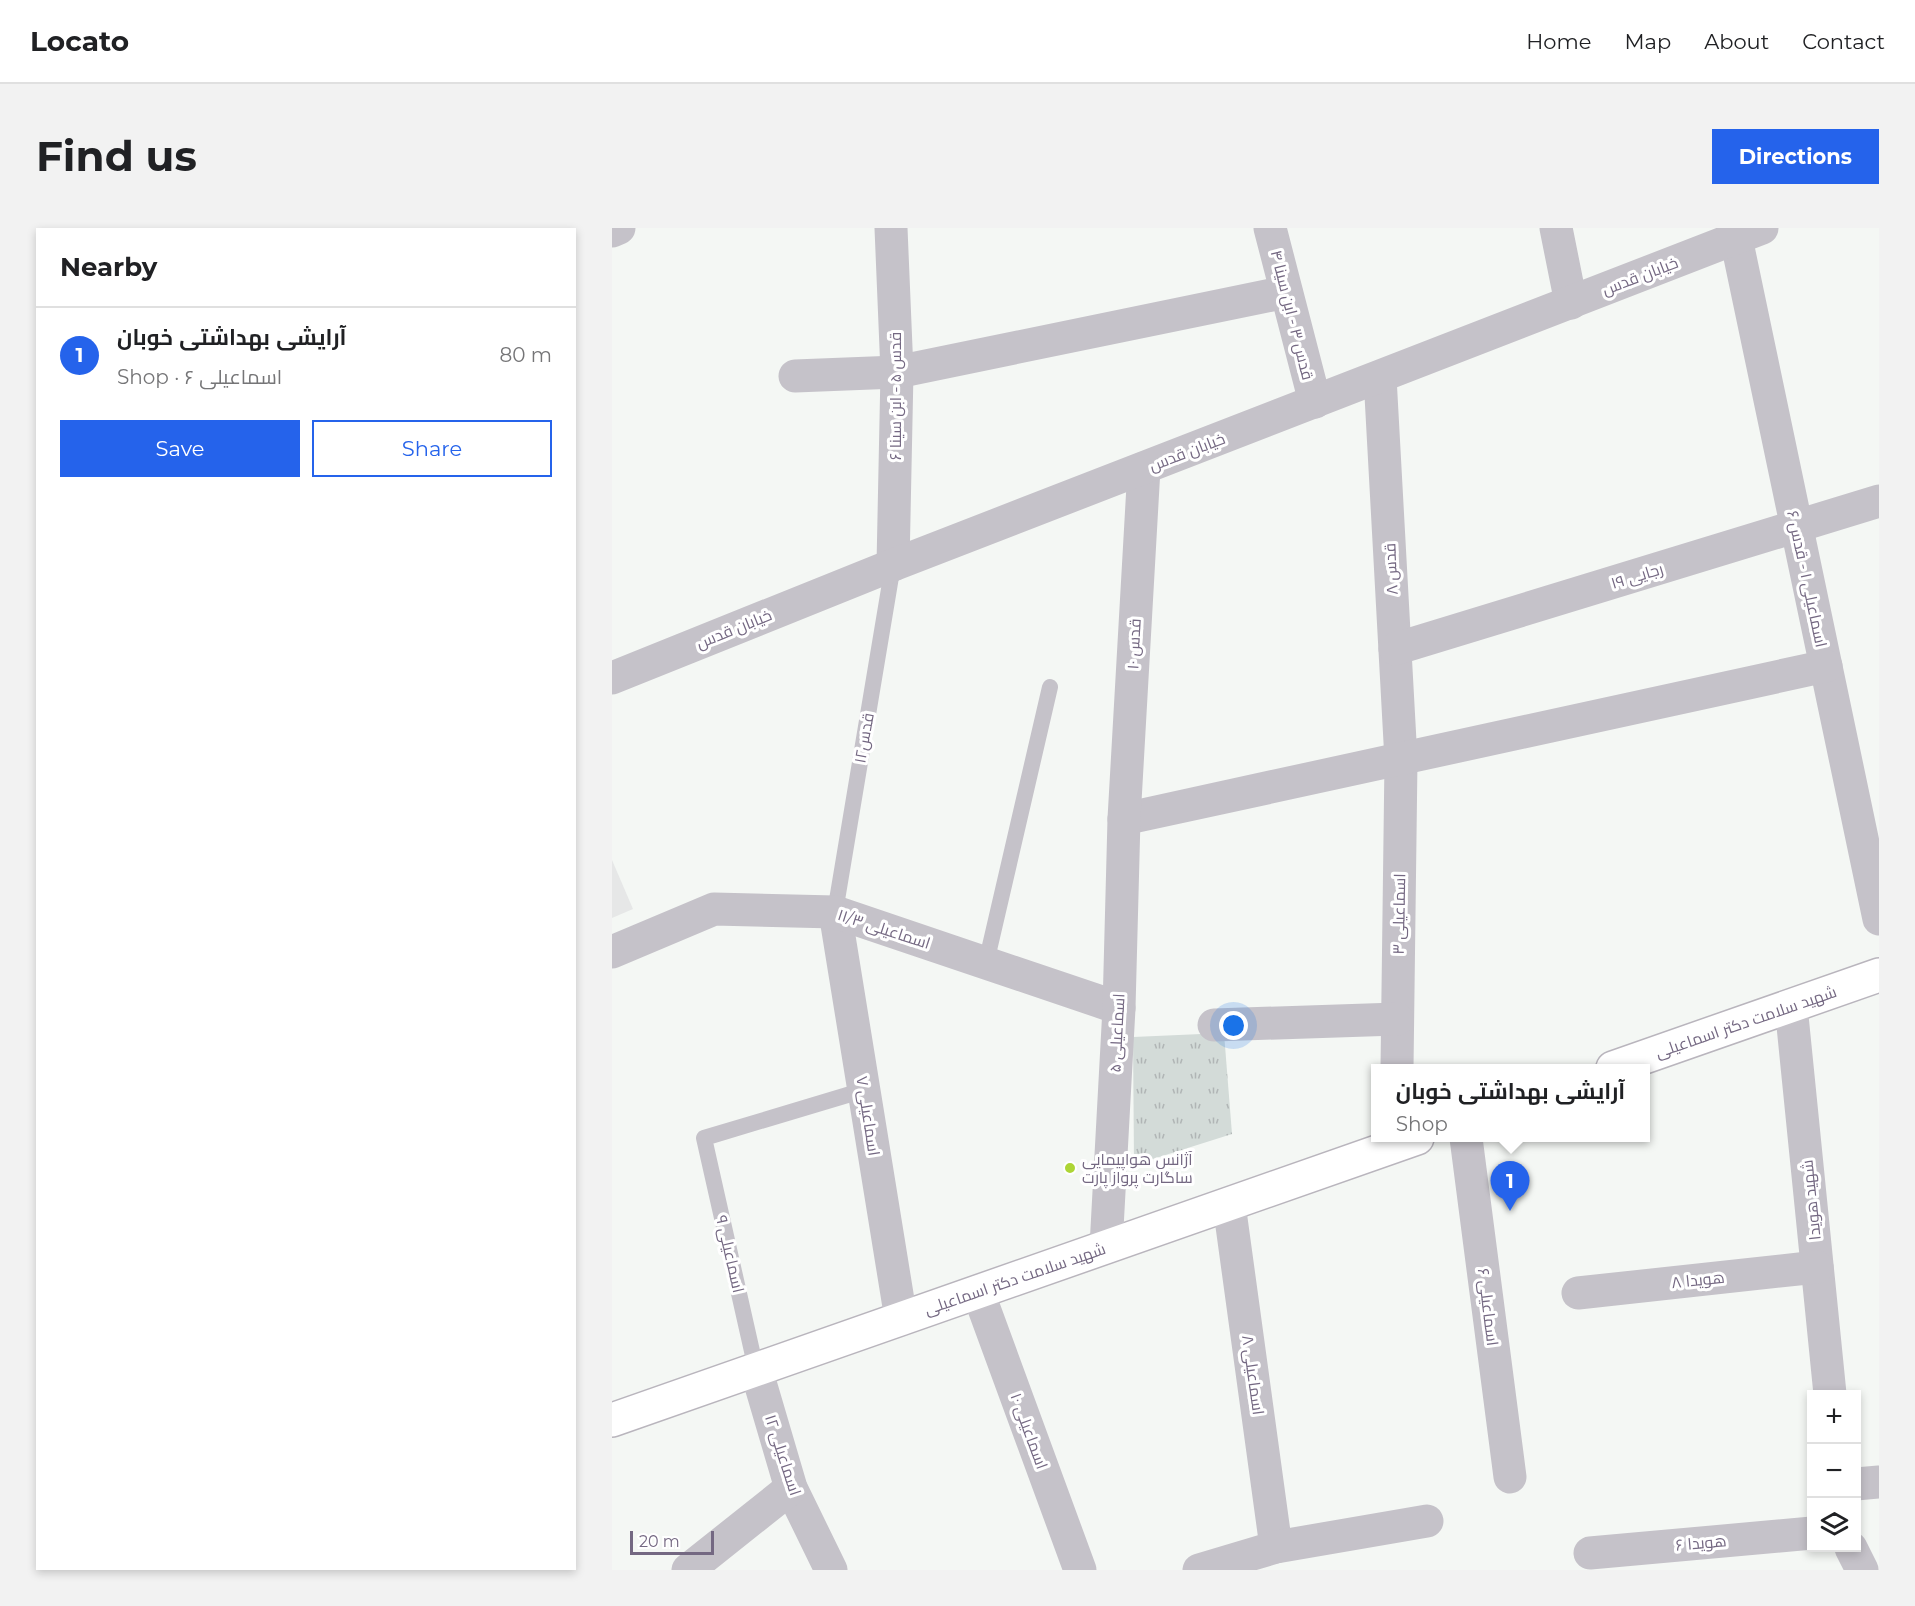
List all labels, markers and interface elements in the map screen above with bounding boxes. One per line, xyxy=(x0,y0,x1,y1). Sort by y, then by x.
text: Locato xyxy=(30,24,129,58)
text: Home xyxy=(1526,29,1591,54)
text: Map xyxy=(1624,29,1671,54)
text: About xyxy=(1704,29,1769,54)
text: Contact xyxy=(1802,29,1885,54)
button: Directions xyxy=(1712,129,1879,184)
text: Find us xyxy=(36,130,197,182)
street label: قدس ۳ - ابن سینا ۴ xyxy=(1266,248,1317,382)
text: Nearby xyxy=(60,251,157,283)
street label: خیابان قدس xyxy=(1599,253,1681,300)
text: آرایشی بهداشتی خوبان xyxy=(117,324,346,351)
street label: قدس ۵ - ابن سینا ۶ xyxy=(886,332,906,460)
text: 1 xyxy=(76,343,83,367)
text: 80 m xyxy=(500,343,552,367)
text: Shop · اسماعیلی ۶ xyxy=(117,365,282,389)
button: Save xyxy=(60,420,300,477)
button: Share xyxy=(312,420,552,477)
street label: خیابان قدس xyxy=(1146,429,1228,476)
street label: اسماعیلی ۱ - قدس ۶ xyxy=(1782,509,1831,649)
street label: قدس ۸ xyxy=(1380,543,1403,595)
street label: رجایی ۱۹ xyxy=(1609,559,1666,594)
street label: خیابان قدس xyxy=(693,605,775,654)
street label: قدس ۱۰ xyxy=(1123,618,1146,670)
street label: قدس۱۲ xyxy=(850,711,879,765)
street label: اسماعیلی ۳ xyxy=(1389,873,1410,955)
street label: اسماعیلی ۱۱/۳ xyxy=(835,905,933,954)
street label: شهید سلامت دکتر اسماعیلی xyxy=(1653,982,1839,1063)
street label: اسماعیلی ۵ xyxy=(1105,993,1130,1073)
your location xyxy=(1219,1011,1248,1040)
popup xyxy=(1371,1064,1650,1142)
street label: اسماعیلی ۷ xyxy=(851,1075,884,1157)
text: آرایشی بهداشتی خوبان xyxy=(1396,1078,1625,1105)
text: Shop xyxy=(1396,1112,1448,1136)
place label: آژانس هواپیمایی ساگارت پرواز پارت xyxy=(1082,1150,1193,1189)
street label: شهید هویدا xyxy=(1797,1159,1826,1241)
marker: آژانس هواپیمایی ساگارت پرواز پارت xyxy=(1063,1161,1077,1175)
pin: 1 xyxy=(1490,1162,1530,1211)
street label: اسماعیلی ۹ xyxy=(711,1213,748,1295)
street label: شهید سلامت دکتر اسماعیلی xyxy=(922,1239,1108,1320)
street label: اسماعیلی ۶ xyxy=(1473,1267,1502,1347)
street label: هویدا ۸ xyxy=(1671,1268,1725,1292)
street label: اسماعیلی ۸ xyxy=(1237,1334,1268,1416)
street label: اسماعیلی ۱۰ xyxy=(1006,1390,1052,1472)
map controls xyxy=(1807,1390,1861,1552)
button: + xyxy=(1807,1390,1861,1444)
street label: اسماعیلی ۱۲ xyxy=(760,1412,805,1498)
button: − xyxy=(1807,1444,1861,1498)
button: layers xyxy=(1807,1498,1861,1552)
scale bar xyxy=(630,1528,714,1556)
street label: هویدا ۶ xyxy=(1675,1531,1727,1555)
text: 20 m xyxy=(639,1532,680,1551)

